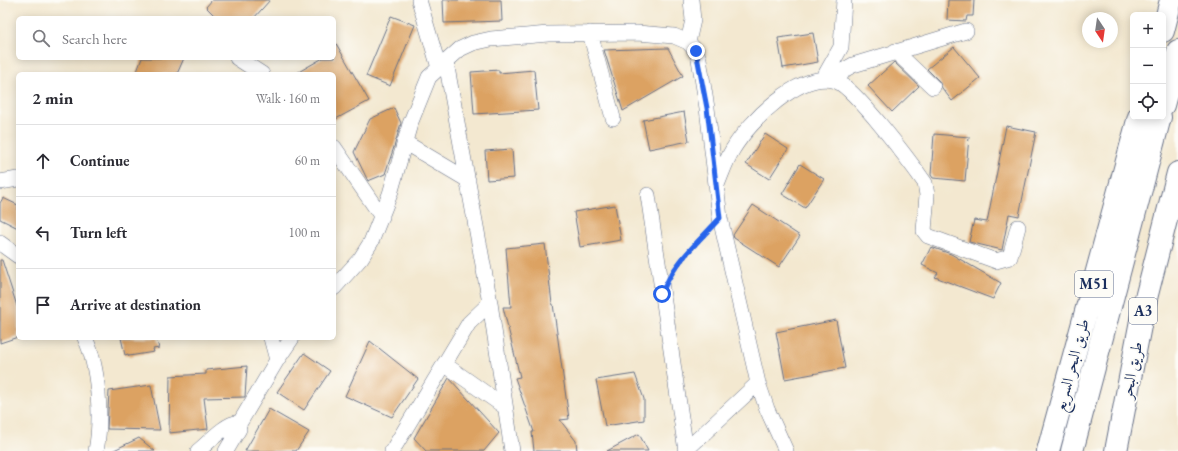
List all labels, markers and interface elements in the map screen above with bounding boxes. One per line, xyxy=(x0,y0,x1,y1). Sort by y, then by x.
north arrow xyxy=(1082,12,1118,48)
map controls xyxy=(1130,12,1166,120)
button: + xyxy=(1130,12,1166,48)
search box xyxy=(16,16,336,60)
icon: search xyxy=(30,27,52,49)
text: Search here xyxy=(62,29,127,48)
route end xyxy=(687,42,705,60)
button: − xyxy=(1130,48,1166,84)
button: locate xyxy=(1130,84,1166,120)
text: 2 min xyxy=(32,87,73,109)
text: Walk · 160 m xyxy=(256,90,320,107)
icon: ahead xyxy=(32,150,54,172)
text: Continue xyxy=(70,151,130,170)
text: 60 m xyxy=(295,152,320,169)
icon: left xyxy=(32,222,54,244)
text: Turn left xyxy=(70,223,127,242)
text: 100 m xyxy=(289,224,320,241)
road number: M51 xyxy=(1075,271,1113,297)
route start xyxy=(653,285,671,303)
icon: arrive xyxy=(32,294,54,316)
text: Arrive at destination xyxy=(70,295,201,314)
road number: A3 xyxy=(1129,298,1157,324)
street label: طريق البحر السريع xyxy=(1049,316,1099,415)
street label: طريق البحر xyxy=(1115,340,1147,402)

